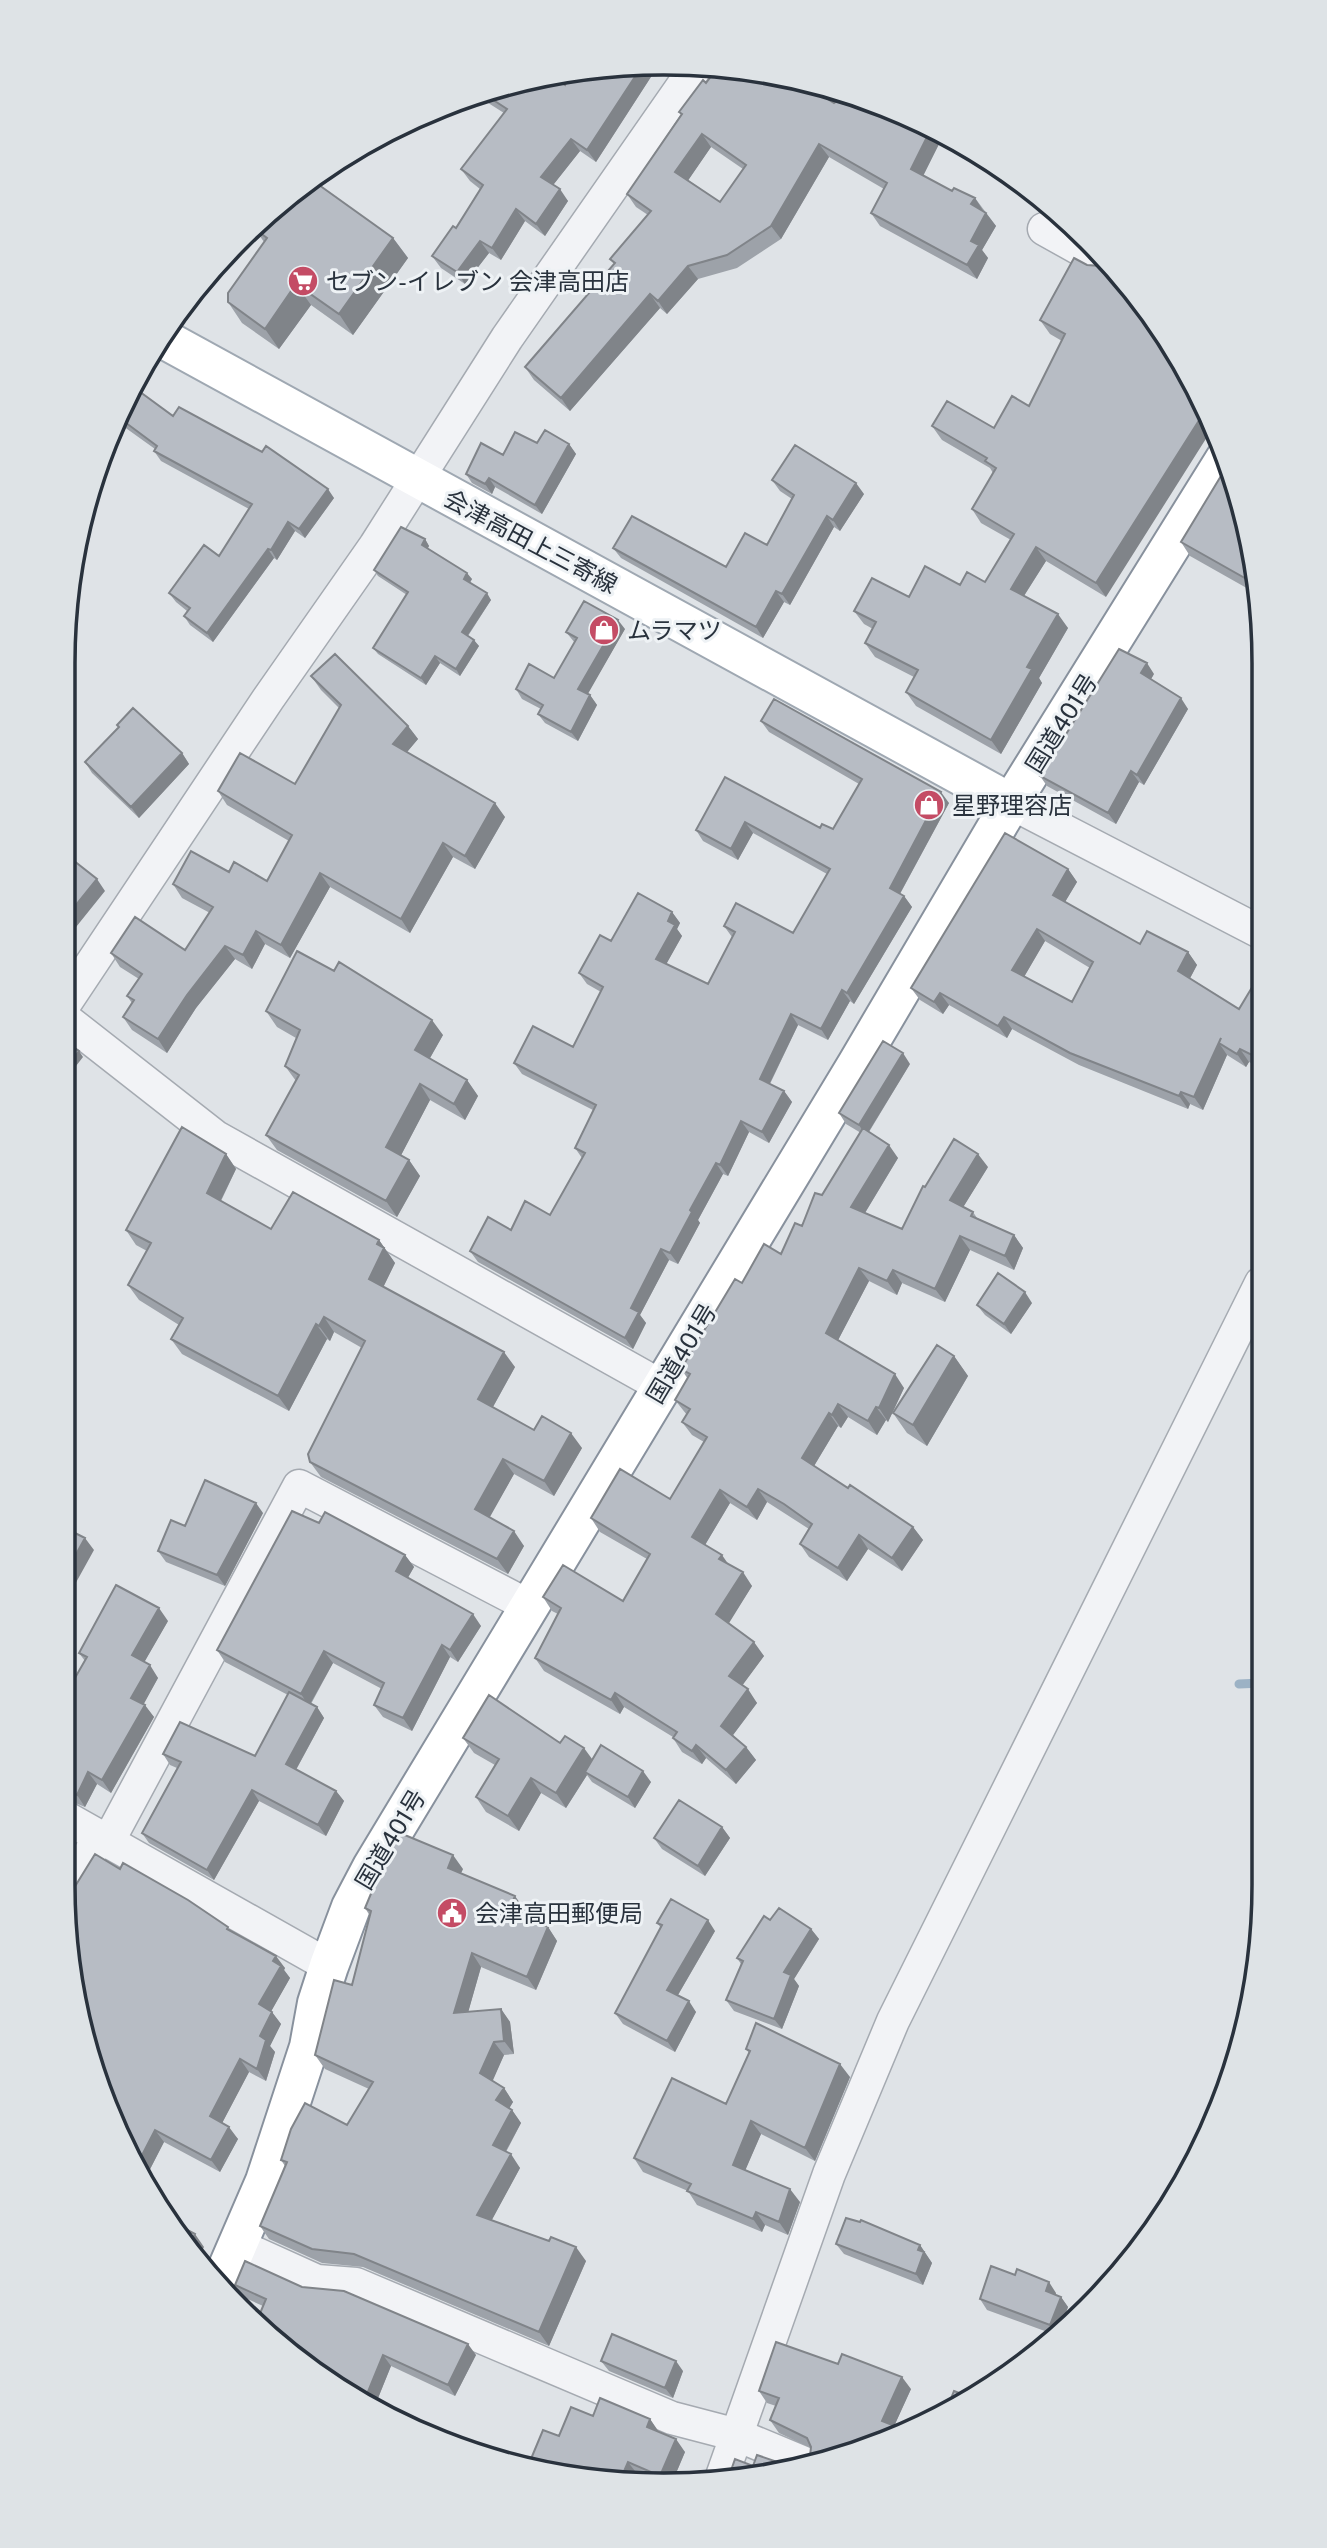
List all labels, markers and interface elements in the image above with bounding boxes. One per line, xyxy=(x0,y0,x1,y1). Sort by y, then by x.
supermarket icon: セブン-イレブン 会津高田店 xyxy=(286,264,320,298)
place label: セブン-イレブン 会津高田店 xyxy=(326,267,629,295)
street label: 会津高田上三寄線 xyxy=(440,484,622,598)
shop icon: ムラマツ xyxy=(587,613,621,647)
place label: ムラマツ xyxy=(627,616,722,644)
street label: 国道401号 xyxy=(1020,668,1102,778)
shop icon: 星野理容店 xyxy=(912,788,946,822)
place label: 星野理容店 xyxy=(952,791,1072,819)
street label: 国道401号 xyxy=(640,1298,722,1408)
street label: 国道401号 xyxy=(349,1784,431,1894)
public building icon: 会津高田郵便局 xyxy=(435,1896,469,1930)
place label: 会津高田郵便局 xyxy=(475,1899,643,1927)

